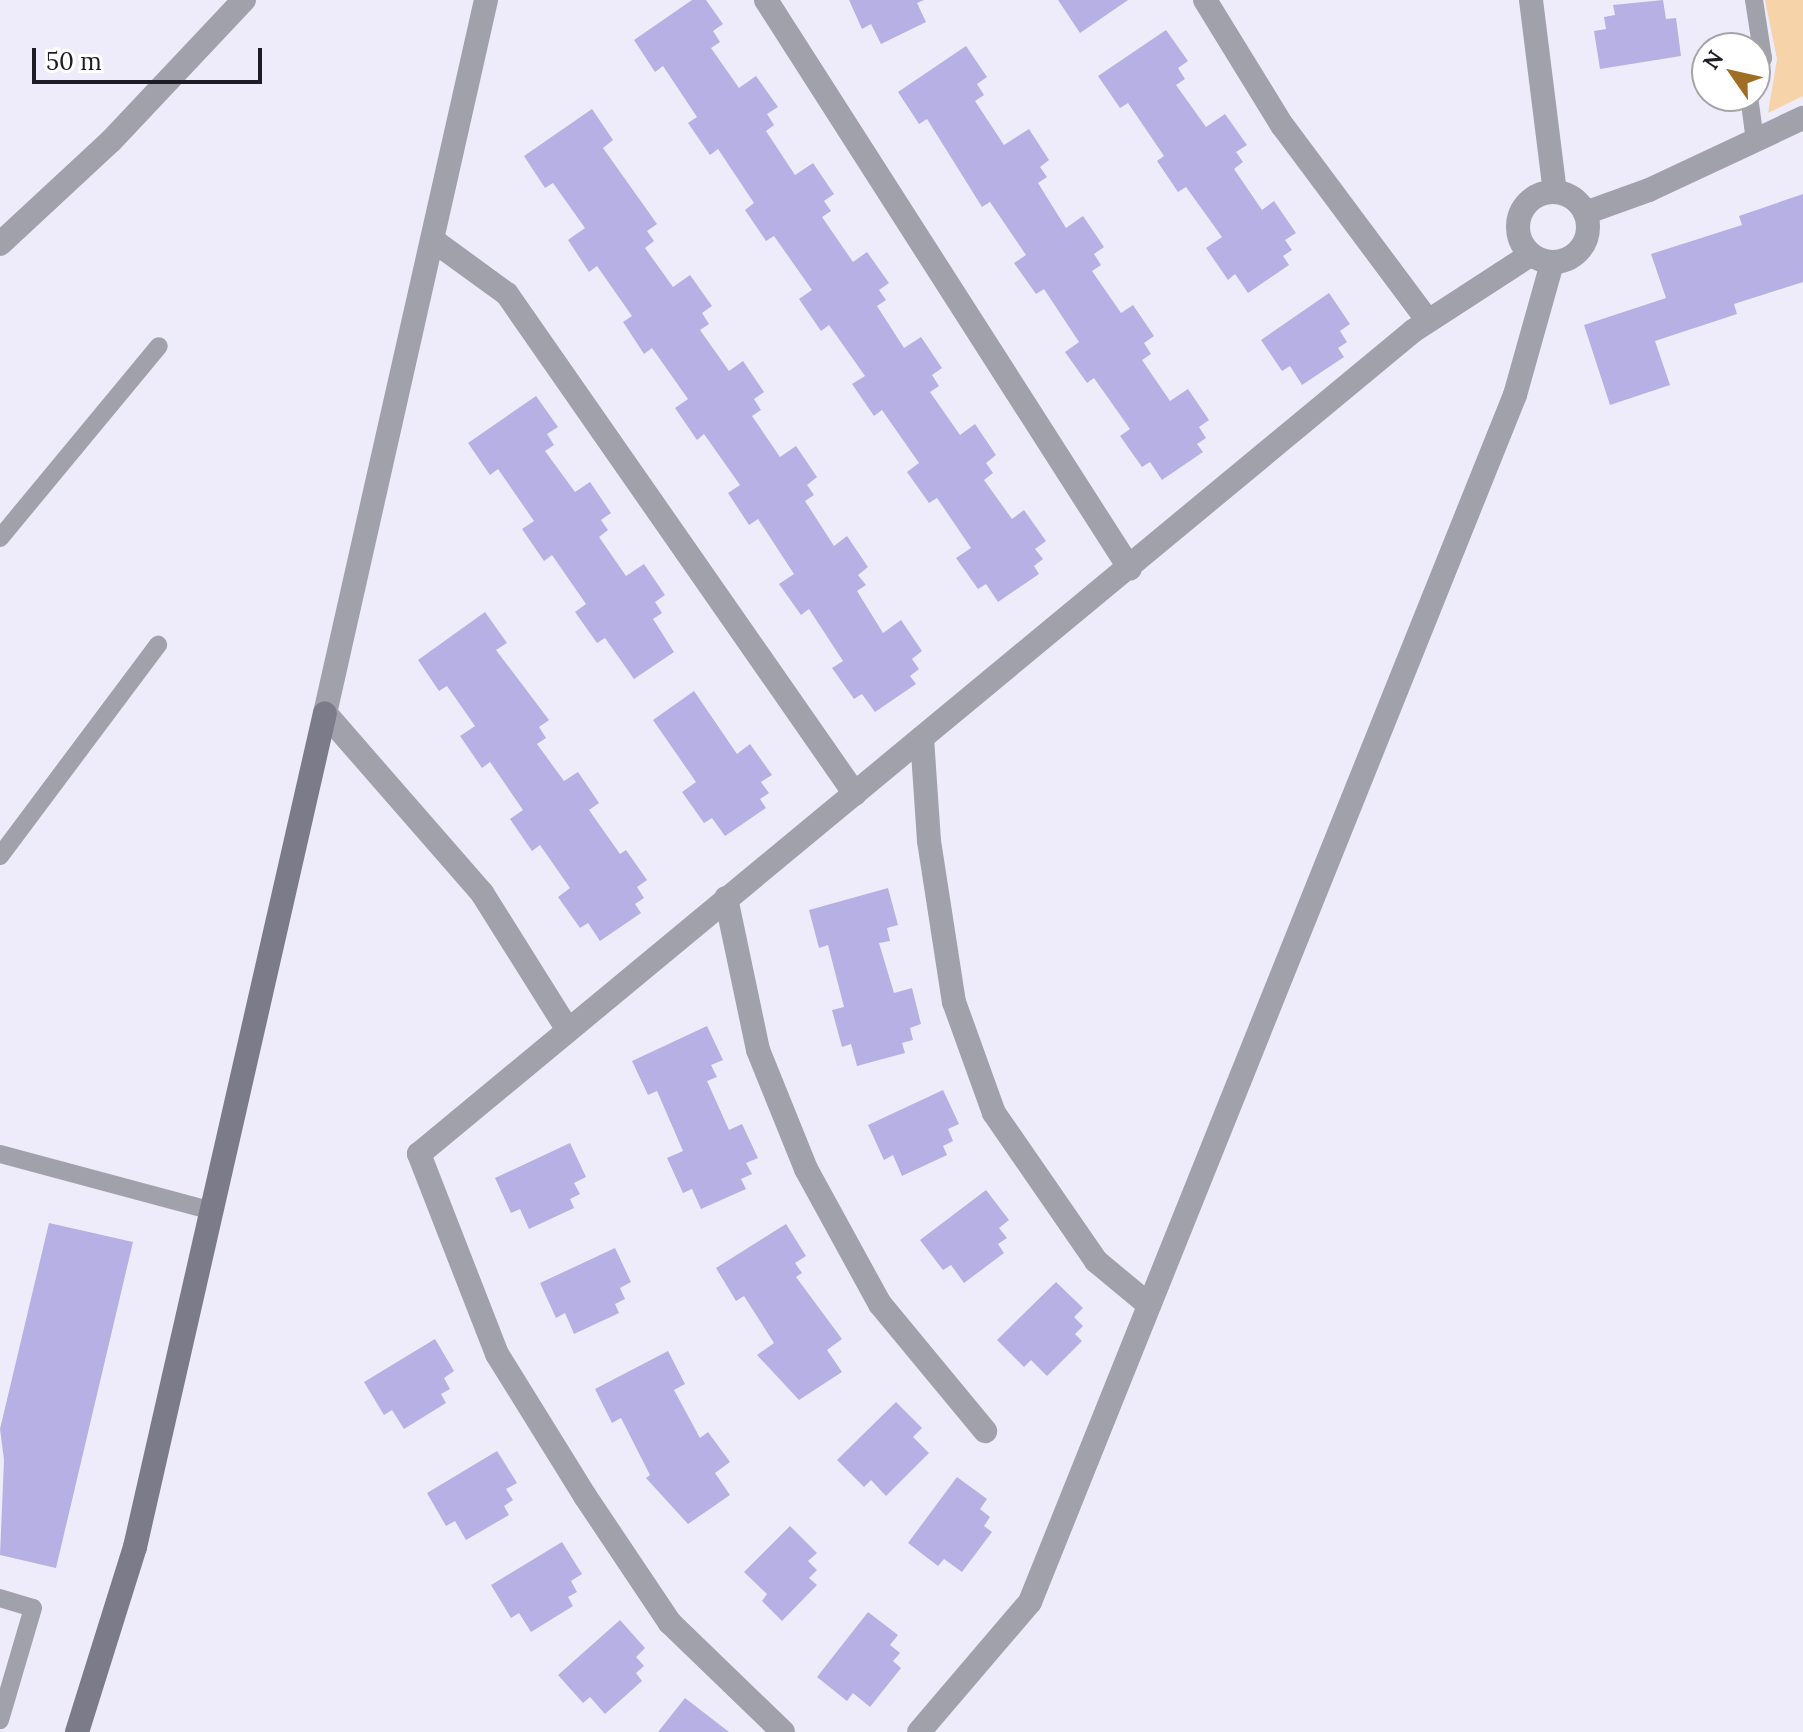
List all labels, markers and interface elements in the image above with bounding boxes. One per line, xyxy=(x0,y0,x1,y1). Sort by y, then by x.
scale bar xyxy=(36,32,266,82)
north arrow xyxy=(1691,32,1771,112)
text: N xyxy=(1696,45,1729,75)
text: 50 m xyxy=(46,46,102,77)

